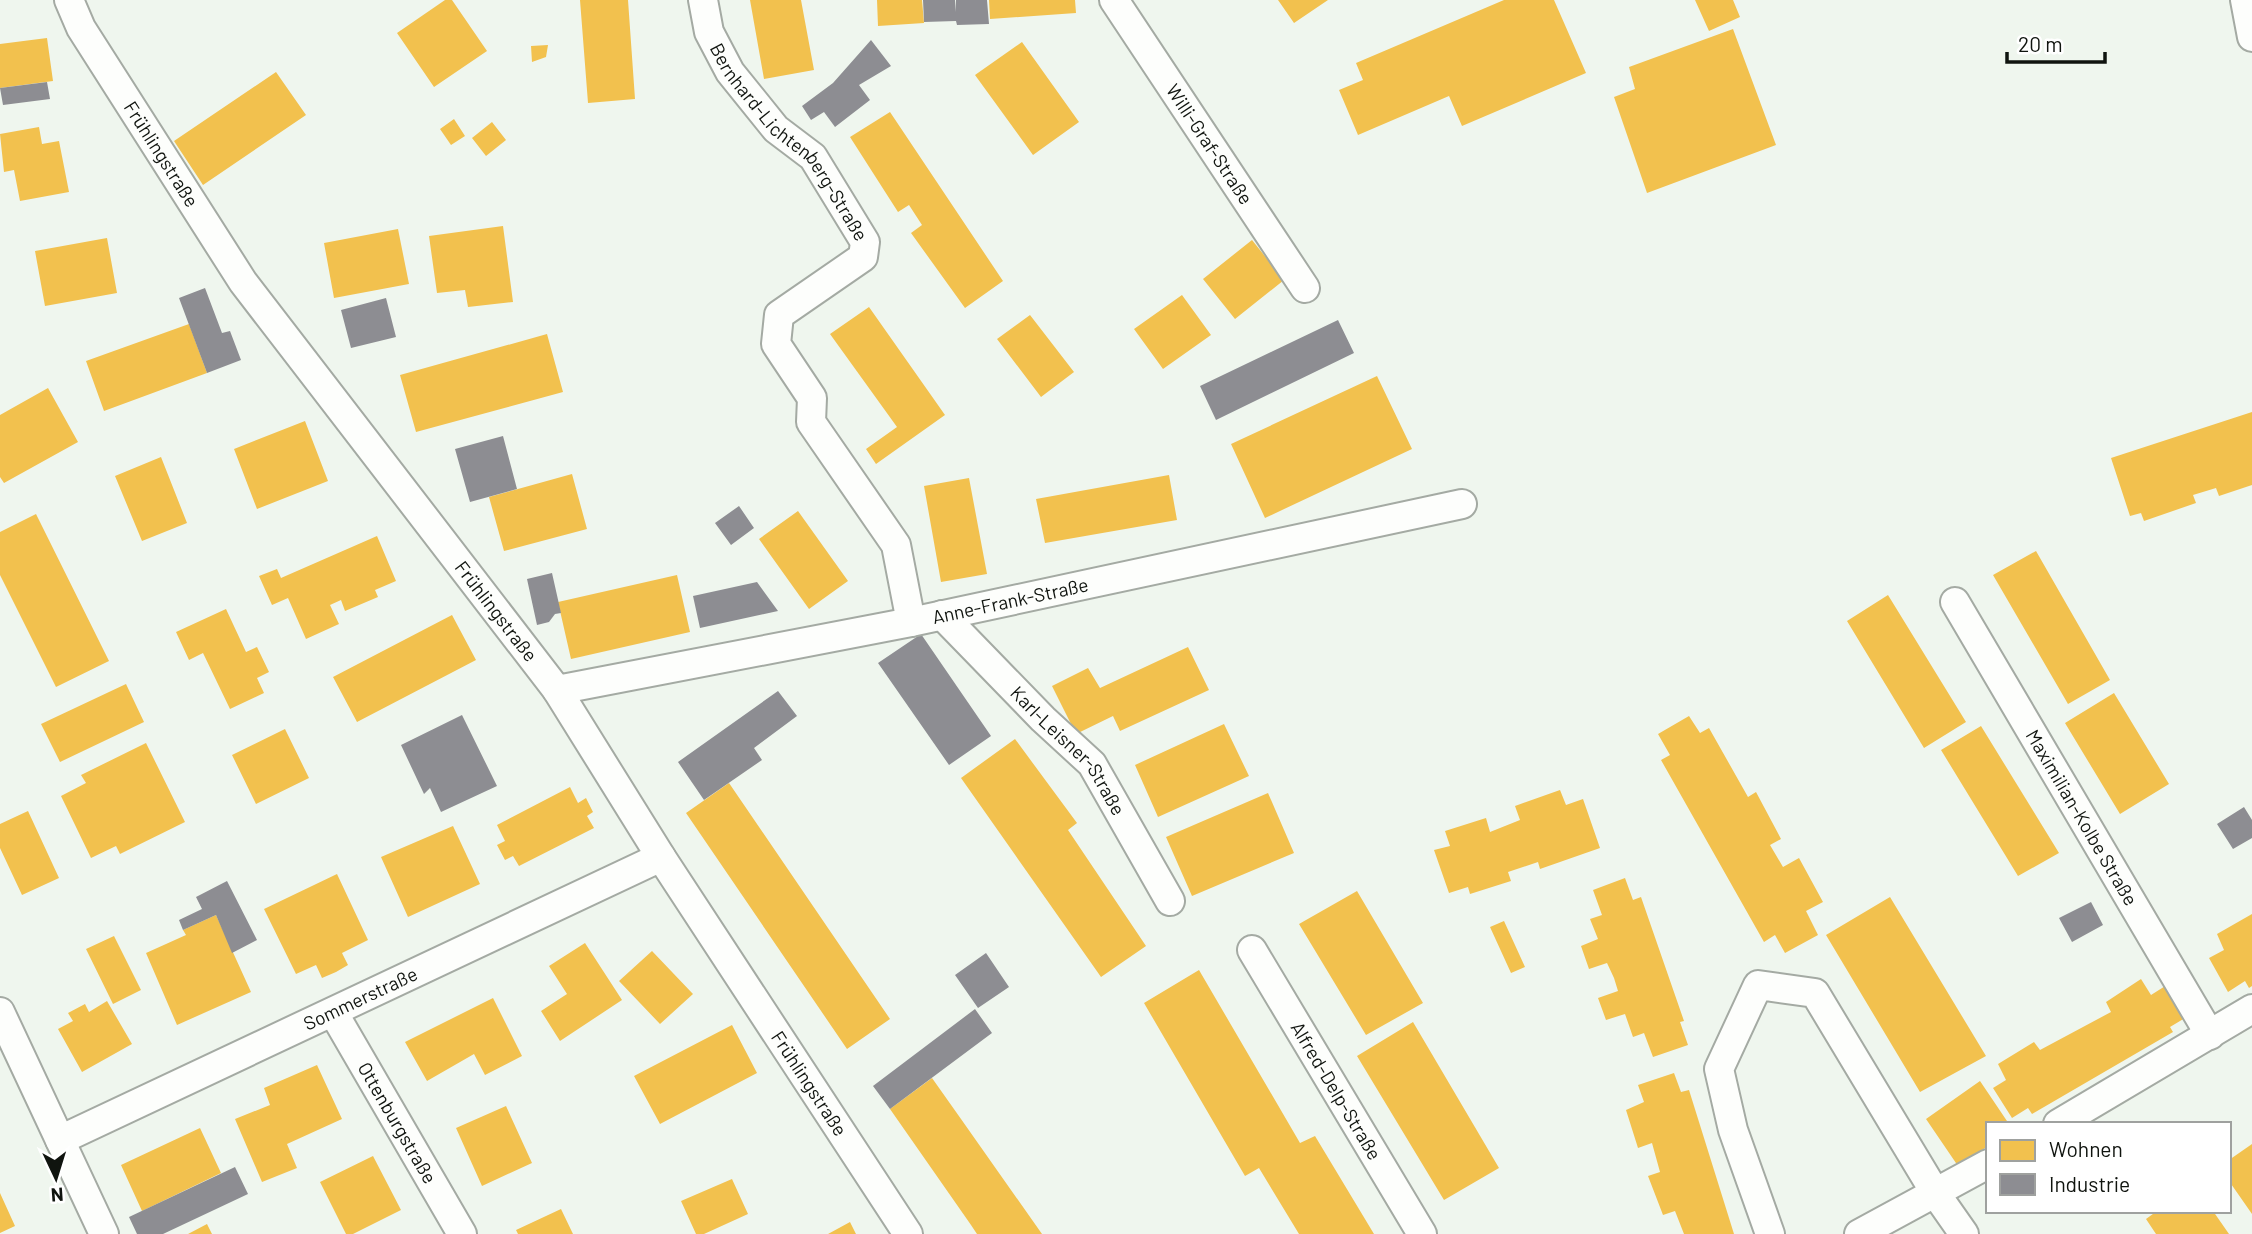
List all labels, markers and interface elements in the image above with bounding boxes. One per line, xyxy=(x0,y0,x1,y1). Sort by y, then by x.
scale bar xyxy=(2007,21,2105,65)
text: 20 m xyxy=(2018,31,2063,56)
street label: Bernhard-Lichtenberg-Straße xyxy=(706,39,873,245)
street label: Willi-Graf-Straße xyxy=(1162,79,1258,208)
street label: Frühlingstraße xyxy=(120,97,204,211)
street label: Frühlingstraße xyxy=(451,556,543,666)
street label: Anne-Frank-Straße xyxy=(930,572,1090,628)
street label: Karl-Leisner-Straße xyxy=(1006,681,1131,819)
street label: Maximilian-Kolbe Straße xyxy=(2022,725,2143,909)
street label: Sommerstraße xyxy=(300,961,421,1035)
street label: Alfred-Delp-Straße xyxy=(1286,1017,1387,1164)
street label: Frühlingstraße xyxy=(767,1026,853,1140)
street label: Ottenburgstraße xyxy=(354,1058,442,1187)
legend xyxy=(1986,1122,2231,1213)
text: Wohnen xyxy=(2049,1136,2123,1161)
north arrow xyxy=(21,1143,91,1213)
text: Industrie xyxy=(2049,1171,2130,1196)
text: N xyxy=(50,1184,64,1207)

